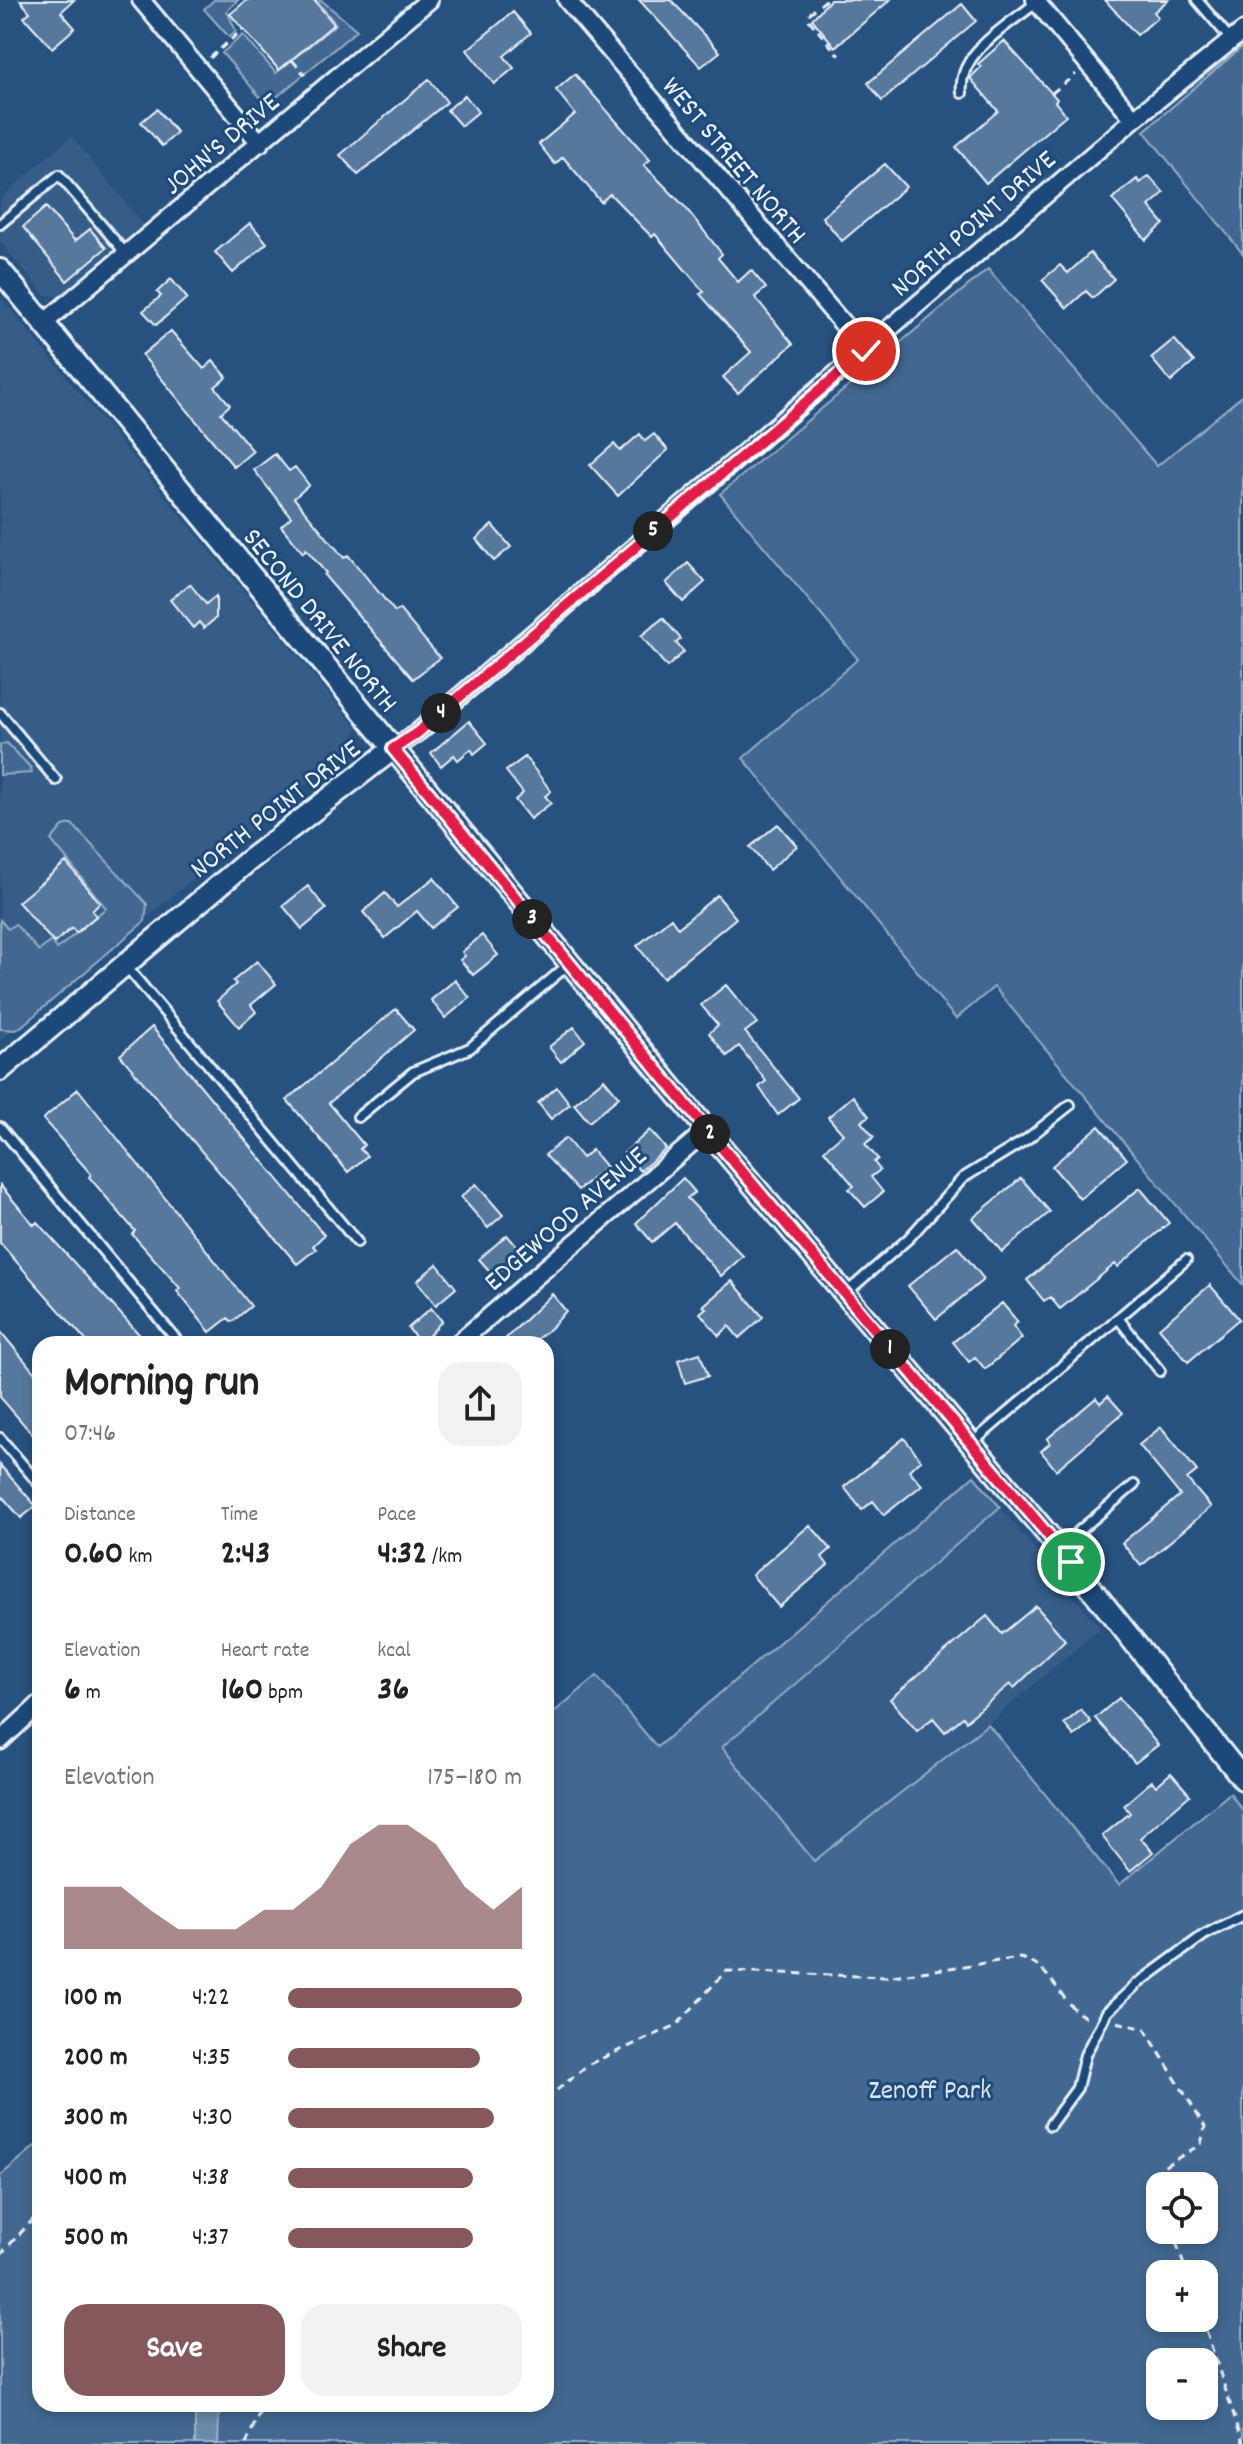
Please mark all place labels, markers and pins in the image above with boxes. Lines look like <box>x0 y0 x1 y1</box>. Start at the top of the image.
pin <box>832 317 900 385</box>
pin: 5 <box>633 511 673 551</box>
pin: 4 <box>421 693 461 733</box>
pin: 3 <box>512 899 552 939</box>
pin: 2 <box>690 1114 730 1154</box>
pin: 1 <box>870 1329 910 1369</box>
pin <box>1037 1528 1105 1596</box>

